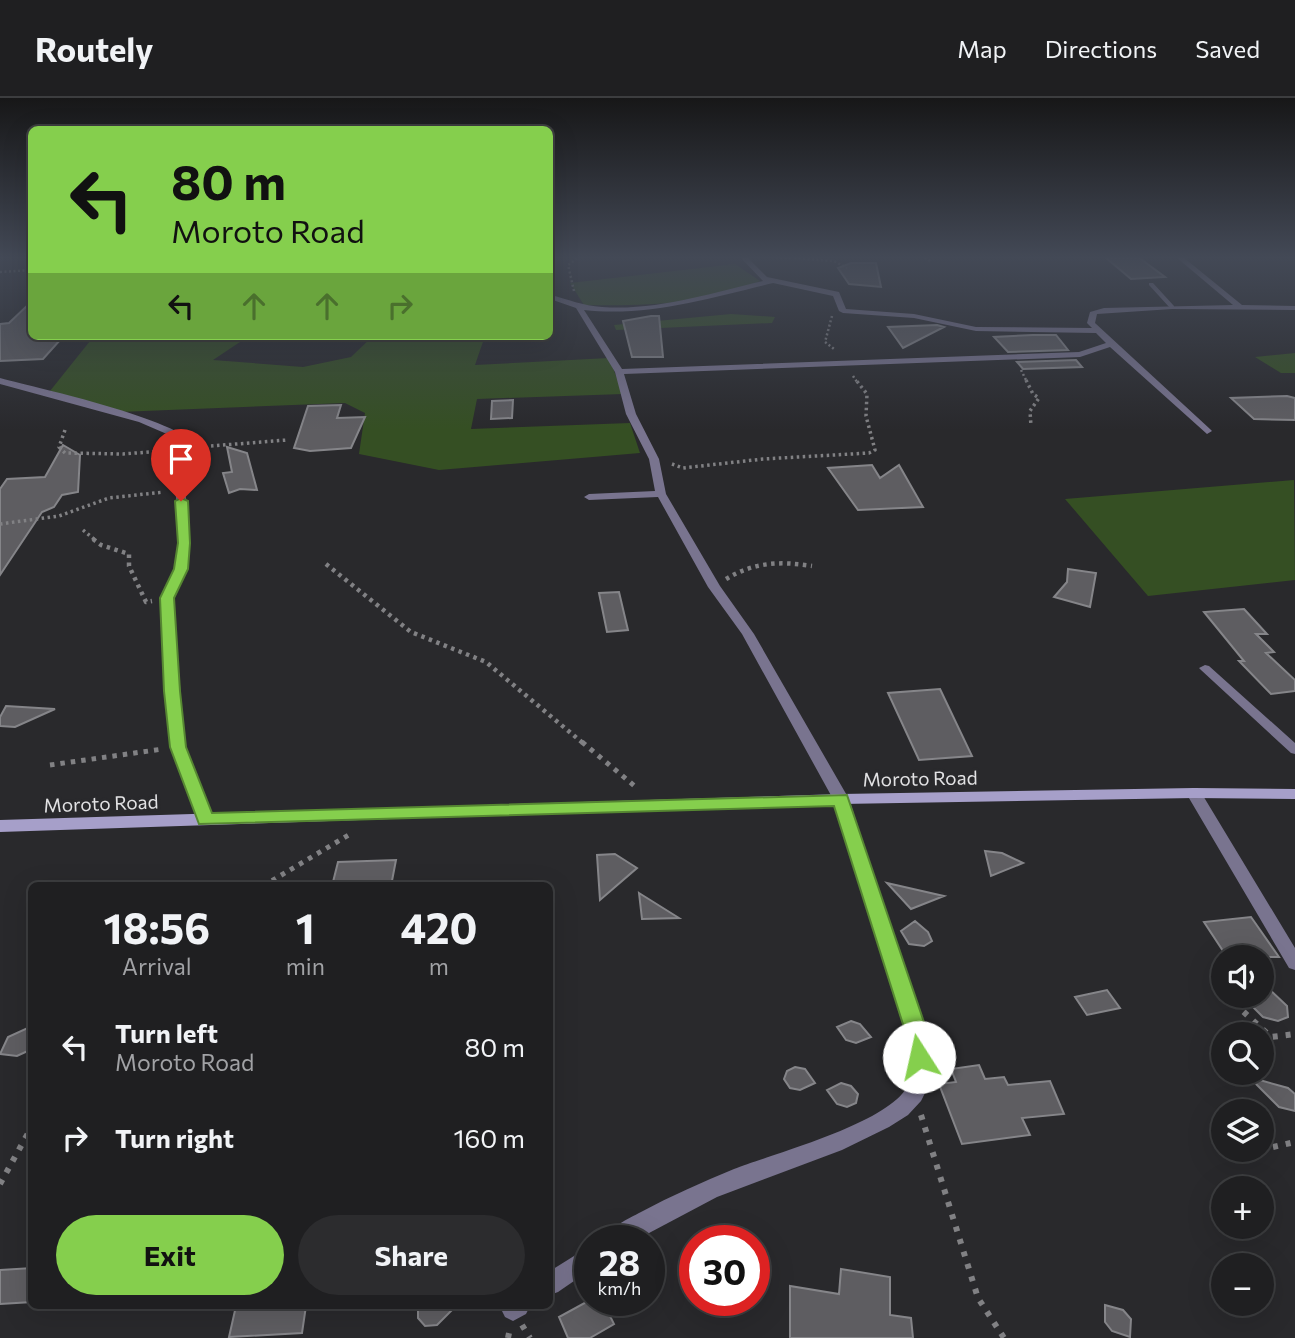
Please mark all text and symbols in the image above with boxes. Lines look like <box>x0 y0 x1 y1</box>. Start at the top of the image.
text: Routely <box>35 28 153 69</box>
text: Map <box>957 34 1007 63</box>
text: Directions <box>1045 34 1157 63</box>
text: Saved <box>1195 34 1260 63</box>
text: 80 m <box>171 150 286 210</box>
icon: left <box>56 154 147 245</box>
text: Moroto Road <box>171 210 365 250</box>
icon: left <box>162 287 200 325</box>
icon: ahead <box>235 287 273 325</box>
icon: ahead <box>308 287 346 325</box>
icon: right <box>381 287 419 325</box>
pin <box>151 429 211 501</box>
icon: arrive <box>162 440 200 478</box>
street label: Moroto Road <box>862 765 978 791</box>
street label: Moroto Road <box>43 790 159 816</box>
text: 18:56 <box>104 901 210 953</box>
text: 1 <box>296 901 315 953</box>
text: 420 <box>400 901 477 953</box>
map controls <box>1211 945 1274 1316</box>
button: sound <box>1211 945 1274 1008</box>
text: Arrival <box>122 952 192 980</box>
text: min <box>286 952 325 980</box>
text: m <box>429 952 449 980</box>
text: Turn left <box>115 1017 218 1048</box>
position arrow <box>882 1020 956 1094</box>
button: search <box>1211 1022 1274 1085</box>
icon: left <box>56 1028 94 1066</box>
text: 80 m <box>465 1031 525 1062</box>
text: Moroto Road <box>115 1048 254 1076</box>
button: layers <box>1211 1099 1274 1162</box>
icon: right <box>56 1119 94 1157</box>
text: Turn right <box>115 1122 234 1153</box>
text: 160 m <box>453 1122 525 1153</box>
button: + <box>1211 1176 1274 1239</box>
button: Exit <box>56 1215 284 1295</box>
button: Share <box>298 1215 525 1295</box>
speed limit sign: 30 <box>679 1225 770 1316</box>
text: 28 <box>599 1240 640 1283</box>
button: − <box>1211 1253 1274 1316</box>
text: km/h <box>598 1277 641 1299</box>

